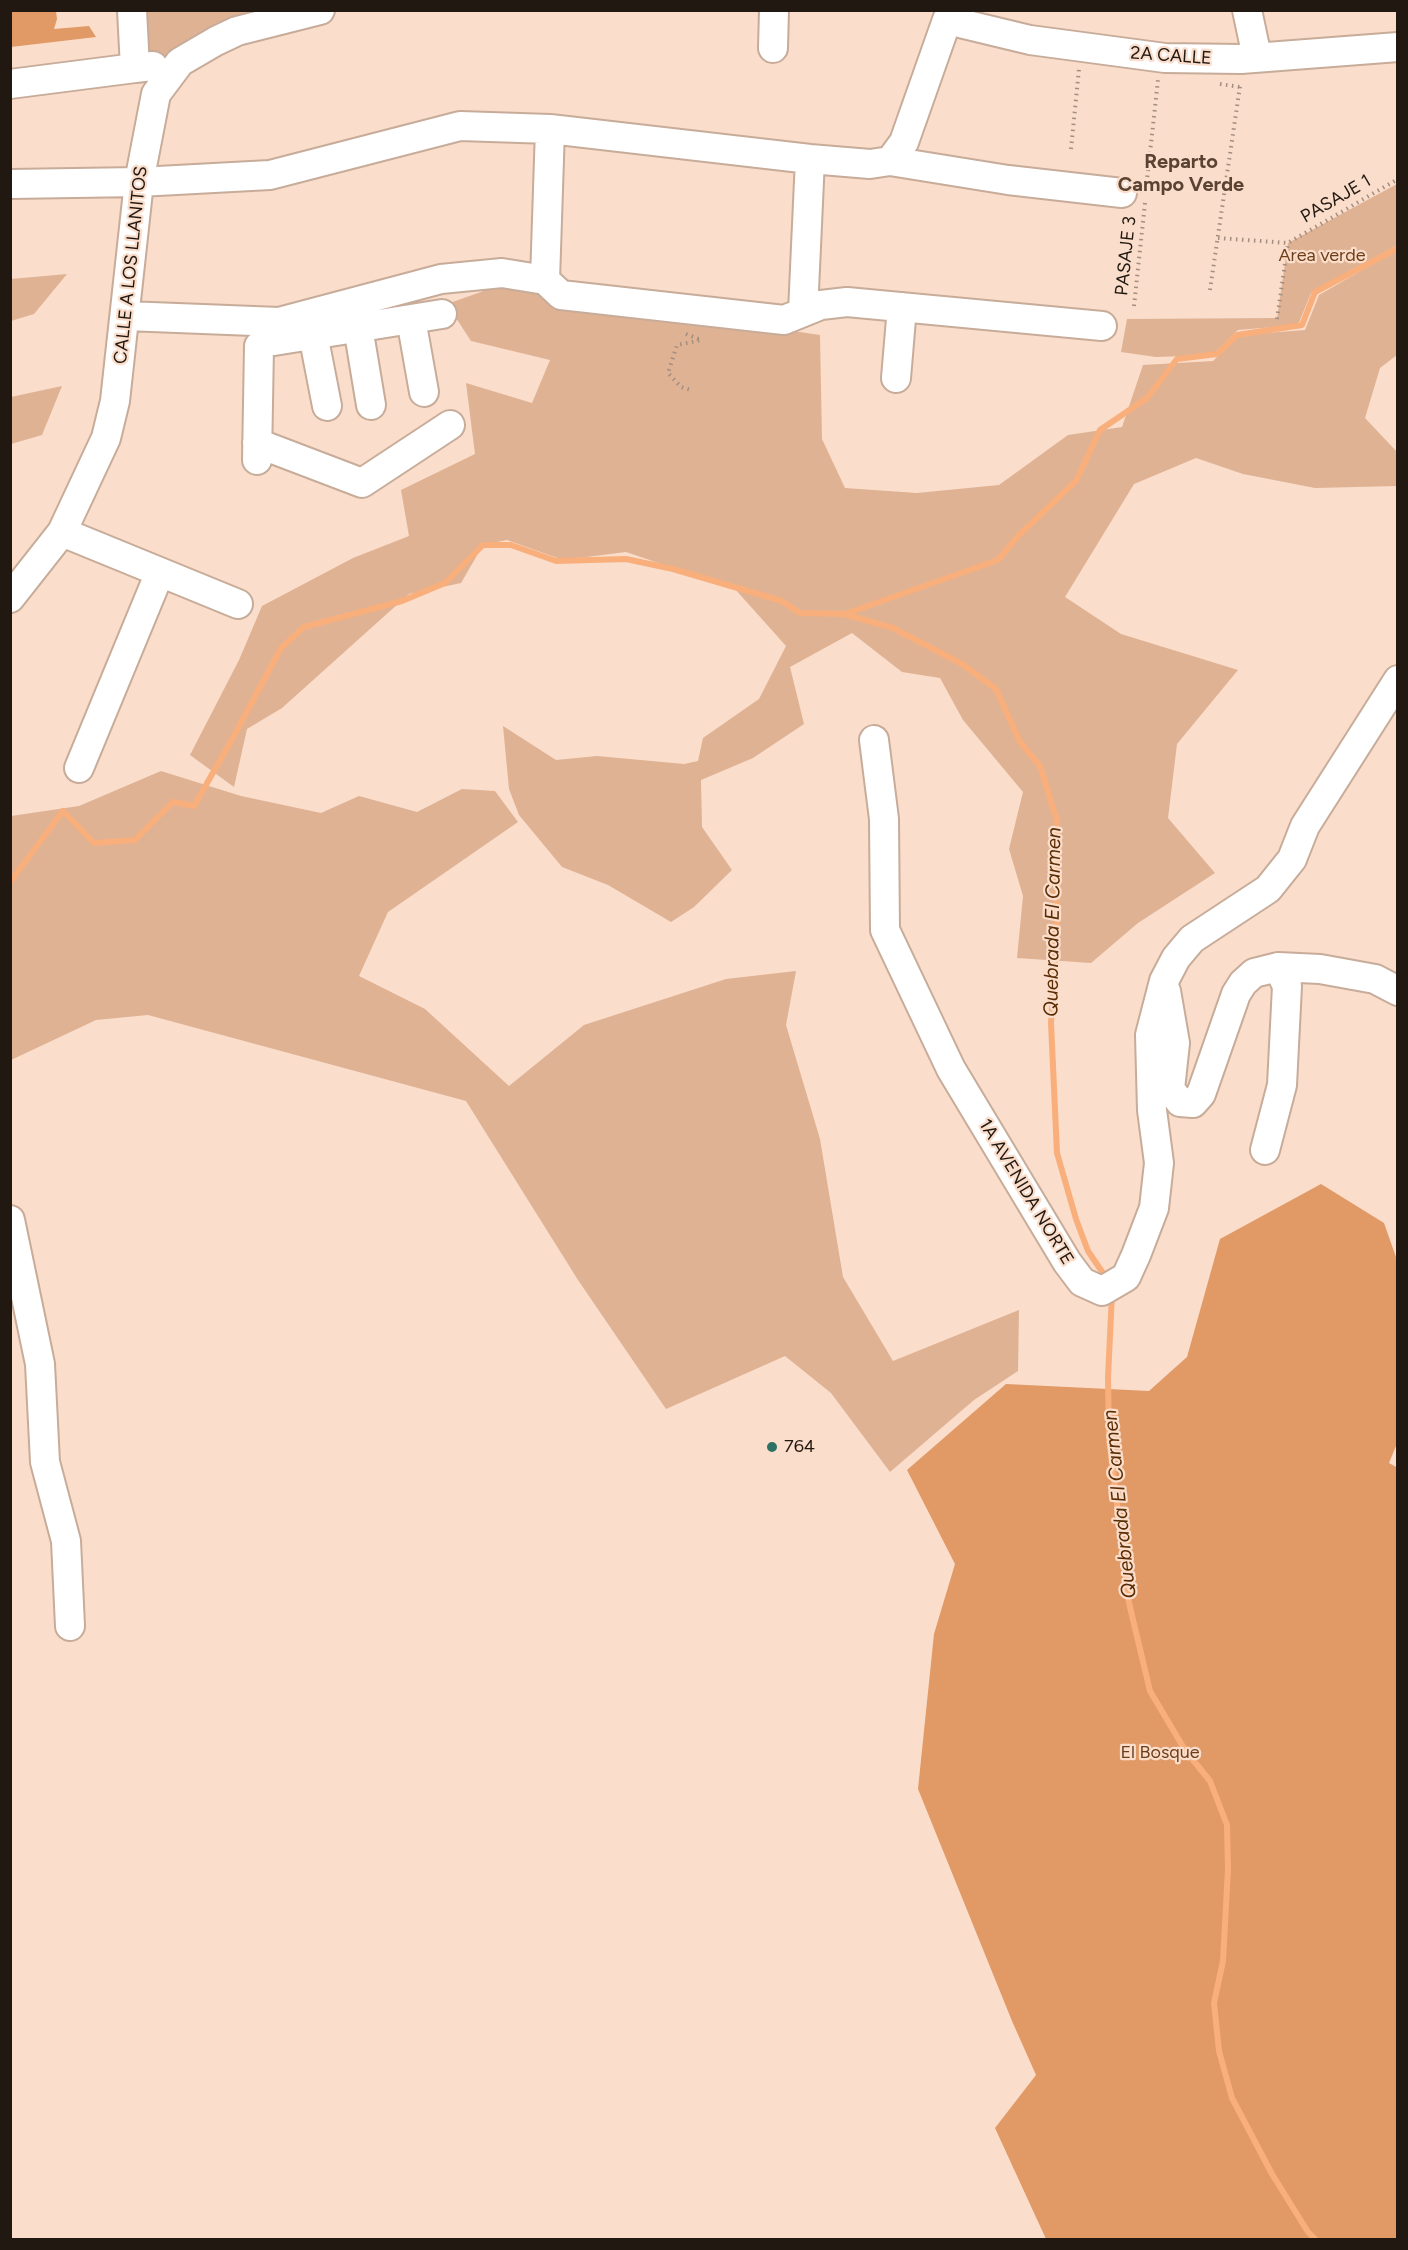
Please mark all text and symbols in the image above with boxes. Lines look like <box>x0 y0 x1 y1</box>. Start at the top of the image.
street label: 2A CALLE <box>1130 42 1212 70</box>
district label: Reparto Campo Verde <box>1118 150 1244 197</box>
street label: CALLE A LOS LLANITOS <box>110 165 152 365</box>
street label: PASAJE 1 <box>1297 170 1375 228</box>
street label: PASAJE 3 <box>1111 215 1141 297</box>
park label: Area verde <box>1278 245 1366 267</box>
water label: Quebrada El Carmen <box>1039 827 1067 1017</box>
street label: 1A AVENIDA NORTE <box>974 1115 1078 1269</box>
water label: Quebrada El Carmen <box>1098 1408 1142 1600</box>
place label: 764 <box>784 1436 815 1458</box>
marker: 764 <box>765 1440 779 1454</box>
park label: El Bosque <box>1120 1742 1200 1764</box>

